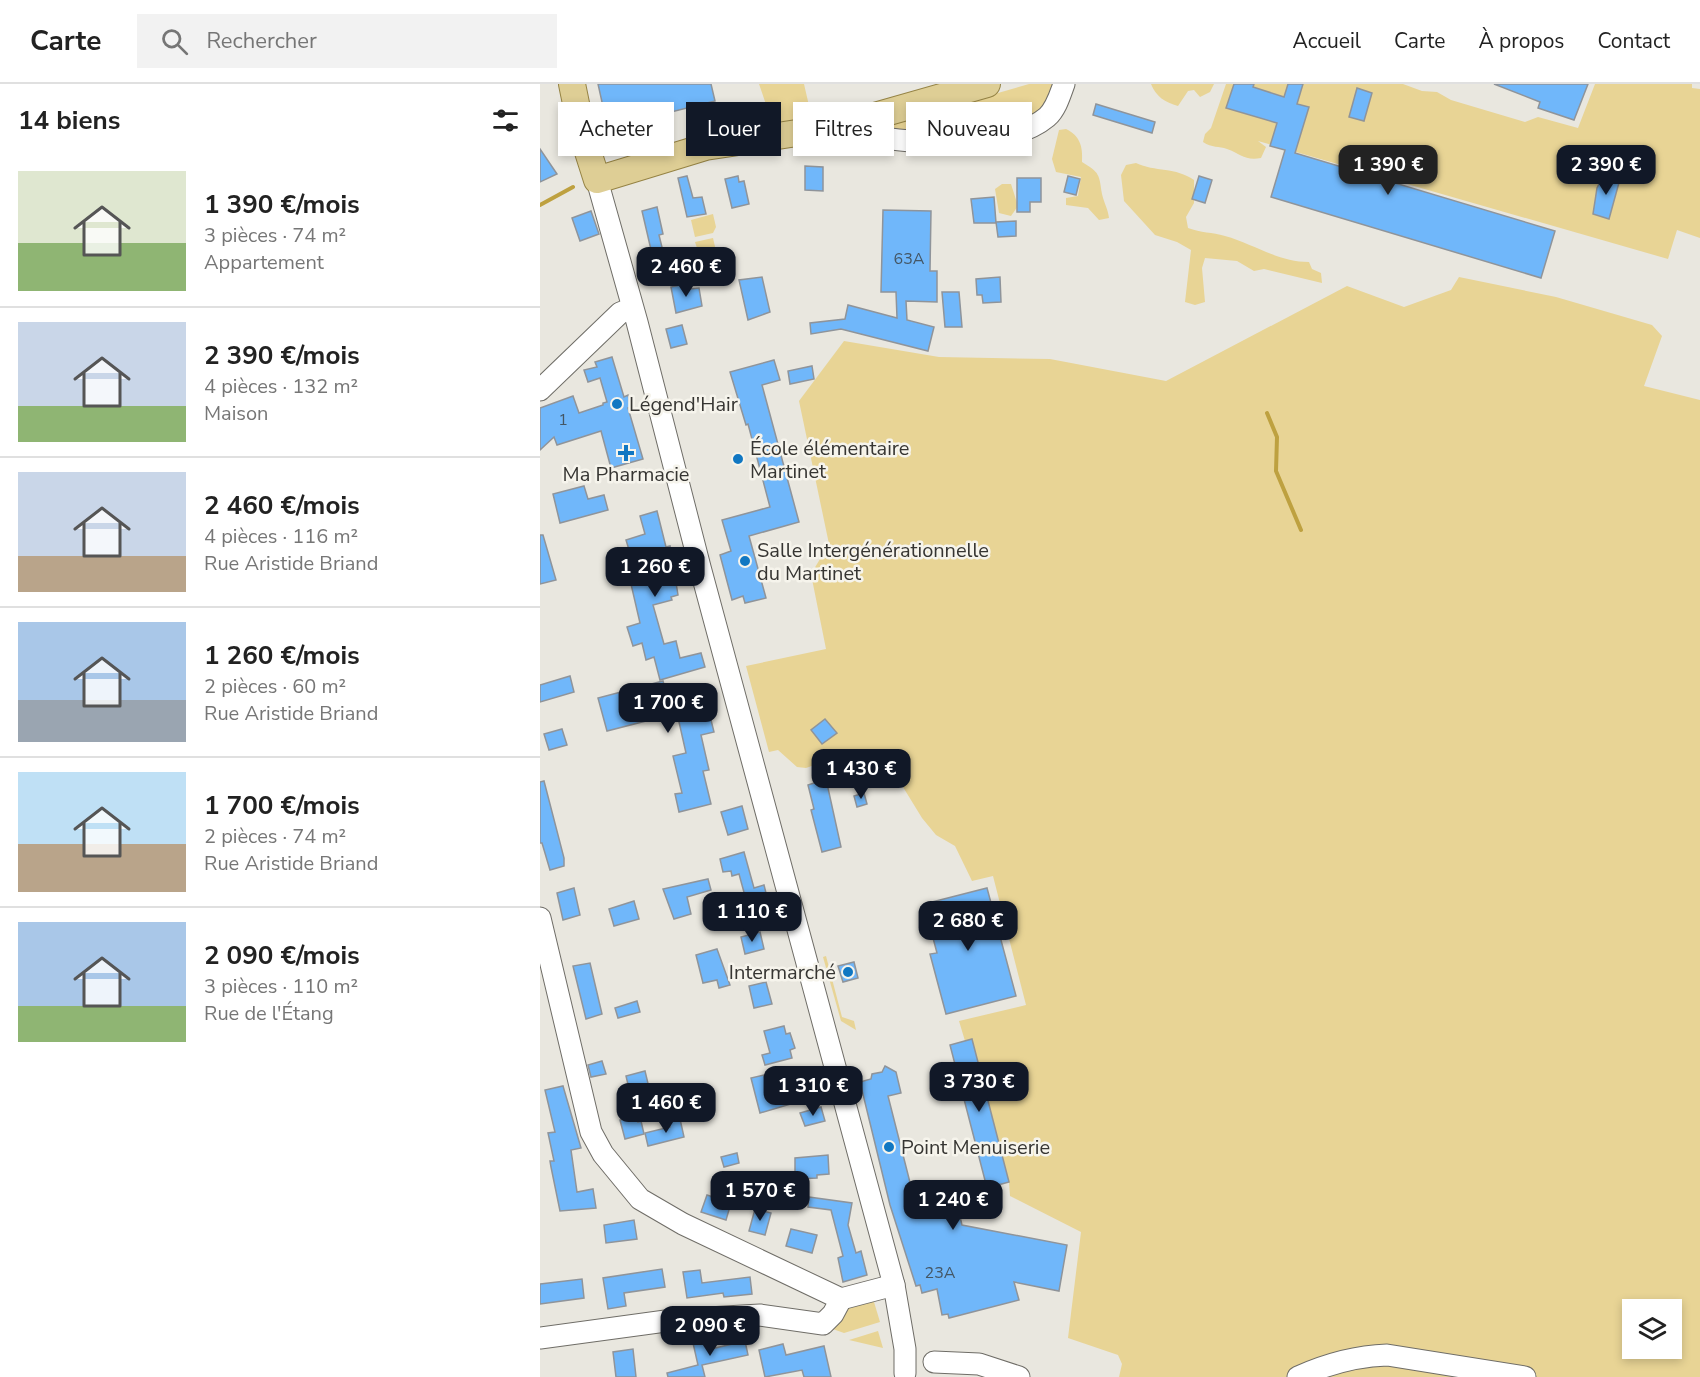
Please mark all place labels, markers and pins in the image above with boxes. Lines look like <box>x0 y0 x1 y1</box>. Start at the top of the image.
pin: 1 390 € <box>1333 145 1443 196</box>
pin: 2 390 € <box>1551 145 1661 196</box>
pin: 2 460 € <box>631 247 741 298</box>
place label: Légend'Hair <box>629 391 738 418</box>
marker: Légend'Hair <box>610 397 624 411</box>
place label: École élémentaire Martinet <box>750 435 910 485</box>
marker: Ma Pharmacie <box>619 446 633 460</box>
marker: École élémentaire Martinet <box>731 452 745 466</box>
place label: Ma Pharmacie <box>563 461 689 488</box>
place label: Salle Intergénérationnelle du Martinet <box>757 537 989 587</box>
pin: 1 260 € <box>600 547 710 598</box>
marker: Salle Intergénérationnelle du Martinet <box>738 554 752 568</box>
pin: 1 700 € <box>613 683 723 734</box>
pin: 1 430 € <box>806 749 916 800</box>
pin: 1 110 € <box>697 892 807 943</box>
pin: 2 680 € <box>913 901 1023 952</box>
place label: Intermarché <box>729 959 836 986</box>
marker: Intermarché <box>841 965 855 979</box>
pin: 3 730 € <box>924 1062 1034 1113</box>
pin: 1 310 € <box>758 1066 868 1117</box>
pin: 1 460 € <box>611 1083 721 1134</box>
place label: Point Menuiserie <box>901 1134 1050 1161</box>
marker: Point Menuiserie <box>882 1140 896 1154</box>
pin: 1 570 € <box>705 1171 815 1222</box>
pin: 1 240 € <box>898 1180 1008 1231</box>
pin: 2 090 € <box>655 1306 765 1357</box>

